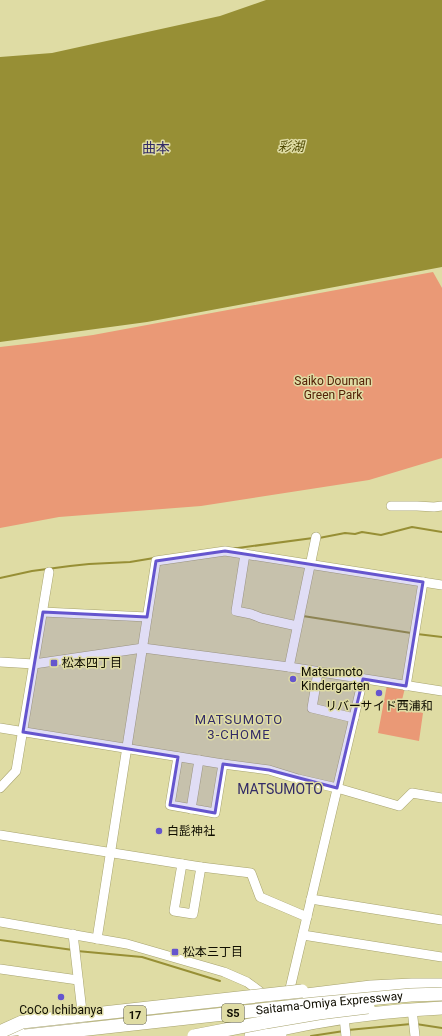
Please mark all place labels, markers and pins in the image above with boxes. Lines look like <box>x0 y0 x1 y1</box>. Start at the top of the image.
place label: 松本四丁目 <box>62 656 122 670</box>
marker: 松本四丁目 <box>49 658 59 668</box>
place label: Matsumoto Kindergarten <box>301 665 370 693</box>
marker: Matsumoto Kindergarten <box>288 674 298 684</box>
marker: リバーサイド西浦和 <box>374 688 384 698</box>
place label: リバーサイド西浦和 <box>325 699 433 713</box>
place label: 白髭神社 <box>167 824 215 838</box>
marker: 白髭神社 <box>154 826 164 836</box>
place label: 松本三丁目 <box>183 945 243 959</box>
marker: 松本三丁目 <box>170 947 180 957</box>
marker: CoCo Ichibanya <box>56 992 66 1002</box>
place label: CoCo Ichibanya <box>19 1003 103 1017</box>

